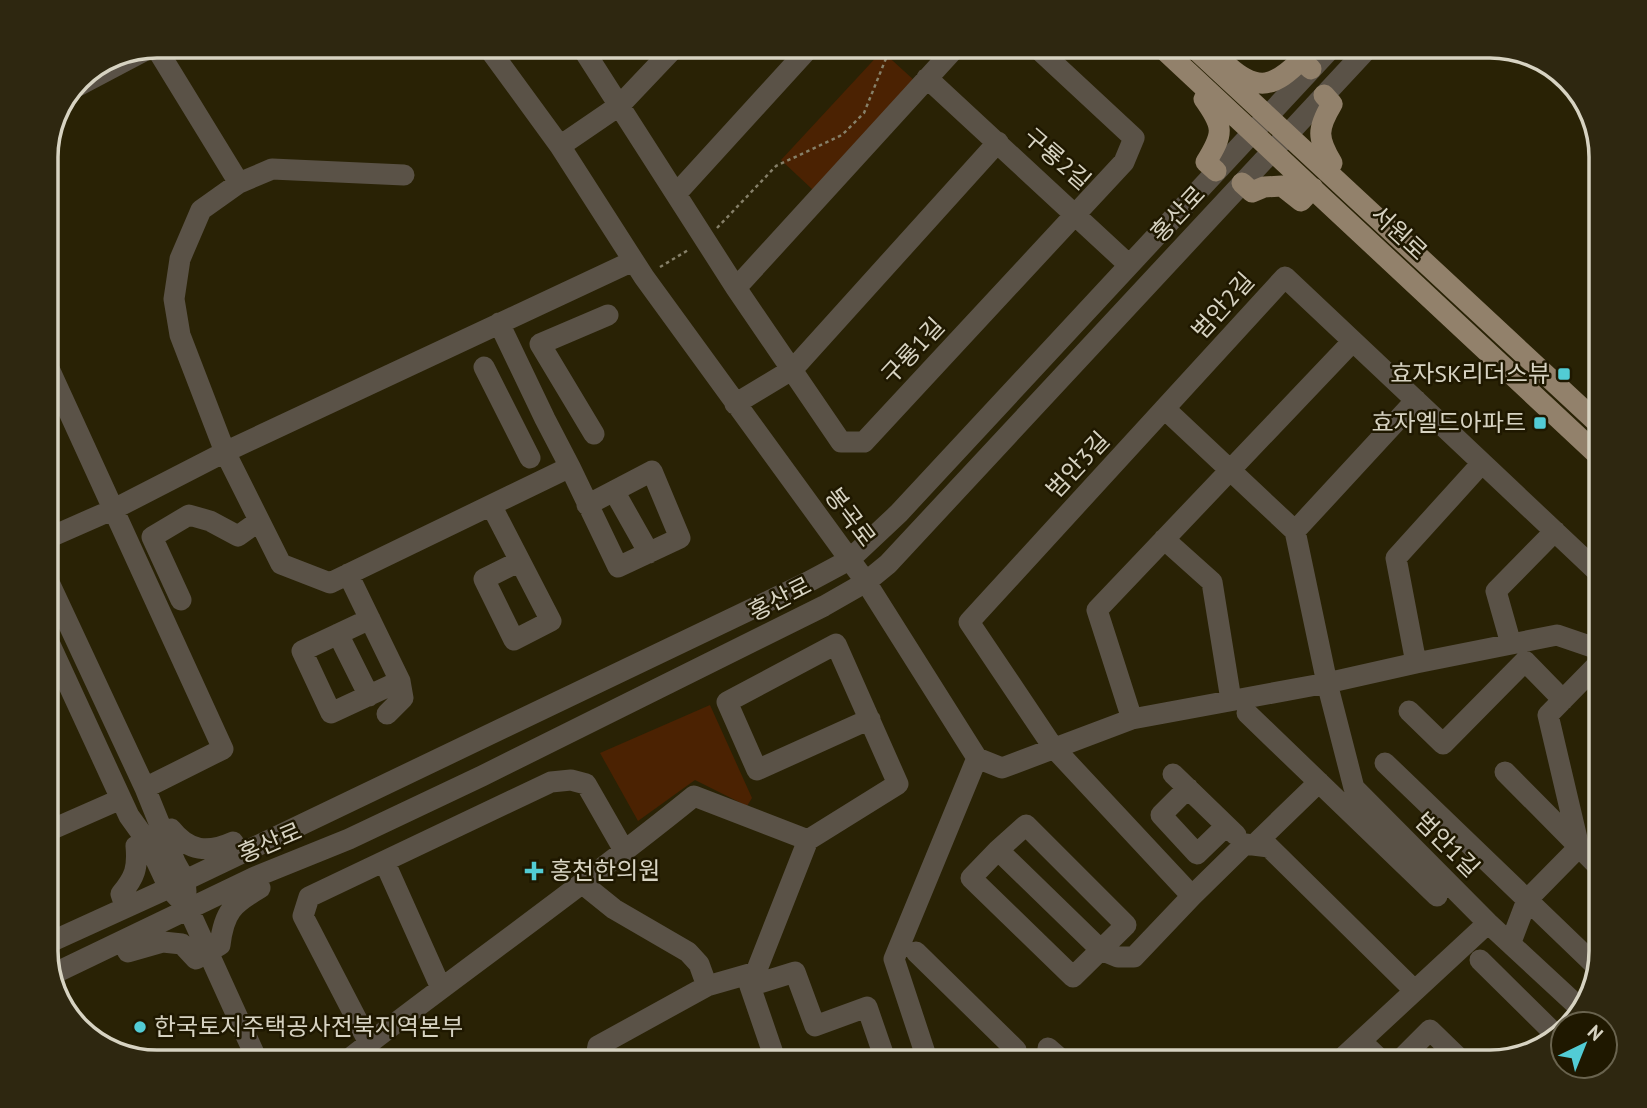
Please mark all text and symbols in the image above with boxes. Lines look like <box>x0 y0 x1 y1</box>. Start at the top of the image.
street label: 구룡2길 <box>1017 121 1097 196</box>
street label: 홍산로 <box>1144 179 1212 248</box>
street label: 서원로 <box>1365 199 1434 267</box>
street label: 범안2길 <box>1185 266 1261 346</box>
street label: 구룡1길 <box>874 311 951 390</box>
place label: 효자SK리더스뷰 <box>1390 358 1550 389</box>
marker: 효자SK리더스뷰 <box>1556 366 1572 382</box>
place label: 효자엘드아파트 <box>1371 407 1526 438</box>
marker: 효자엘드아파트 <box>1532 415 1548 431</box>
street label: 범안3길 <box>1039 425 1116 504</box>
street label: 봉곡로 <box>818 481 883 552</box>
street label: 홍산로 <box>743 570 816 627</box>
street label: 범안1길 <box>1408 806 1486 884</box>
street label: 홍산로 <box>233 815 306 870</box>
place label: 홍천한의원 <box>550 855 660 886</box>
marker: 홍천한의원 <box>524 861 544 881</box>
north arrow <box>1549 1010 1619 1080</box>
place label: 한국토지주택공사전북지역본부 <box>154 1011 463 1042</box>
marker: 한국토지주택공사전북지역본부 <box>132 1019 148 1035</box>
text: N <box>1583 1020 1608 1046</box>

